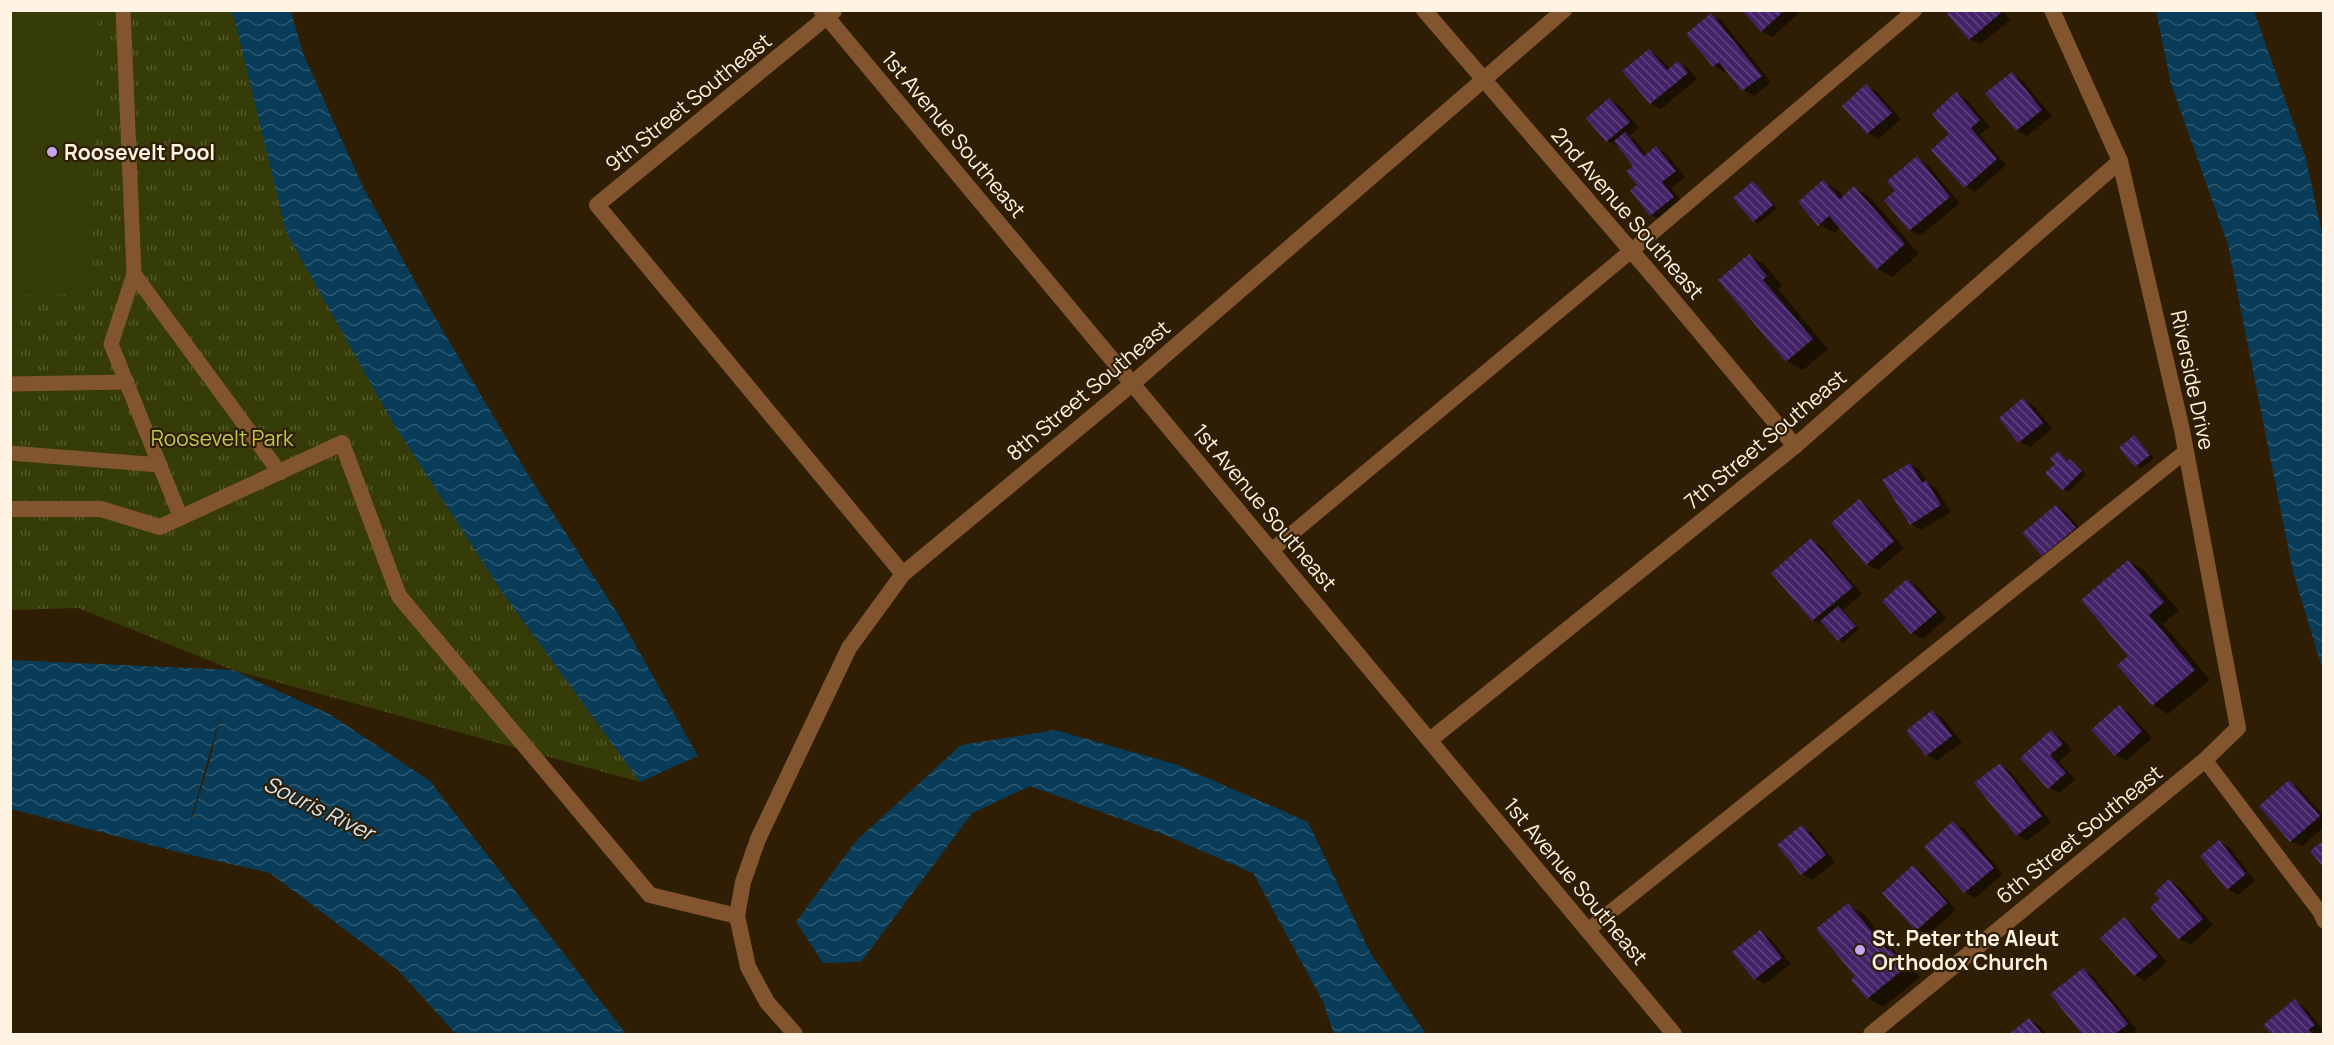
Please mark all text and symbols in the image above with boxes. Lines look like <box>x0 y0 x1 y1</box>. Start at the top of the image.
street label: 9th Street Southeast <box>599 26 777 178</box>
street label: 1st Avenue Southeast <box>876 45 1032 223</box>
street label: 2nd Avenue Southeast <box>1546 121 1710 305</box>
place label: Roosevelt Pool <box>64 138 215 166</box>
marker: Roosevelt Pool <box>45 145 59 159</box>
street label: Riverside Drive <box>2165 308 2221 452</box>
street label: 8th Street Southeast <box>1000 313 1176 467</box>
street label: 7th Street Southeast <box>1678 363 1852 515</box>
street label: 1st Avenue Southeast <box>1187 418 1343 596</box>
park label: Roosevelt Park <box>151 424 294 452</box>
street label: 6th Street Southeast <box>1990 758 2168 910</box>
water label: Souris River <box>259 768 382 849</box>
street label: 1st Avenue Southeast <box>1498 792 1654 970</box>
place label: St. Peter the Aleut Orthodox Church <box>1872 924 2059 976</box>
marker: St. Peter the Aleut Orthodox Church <box>1853 943 1867 957</box>

